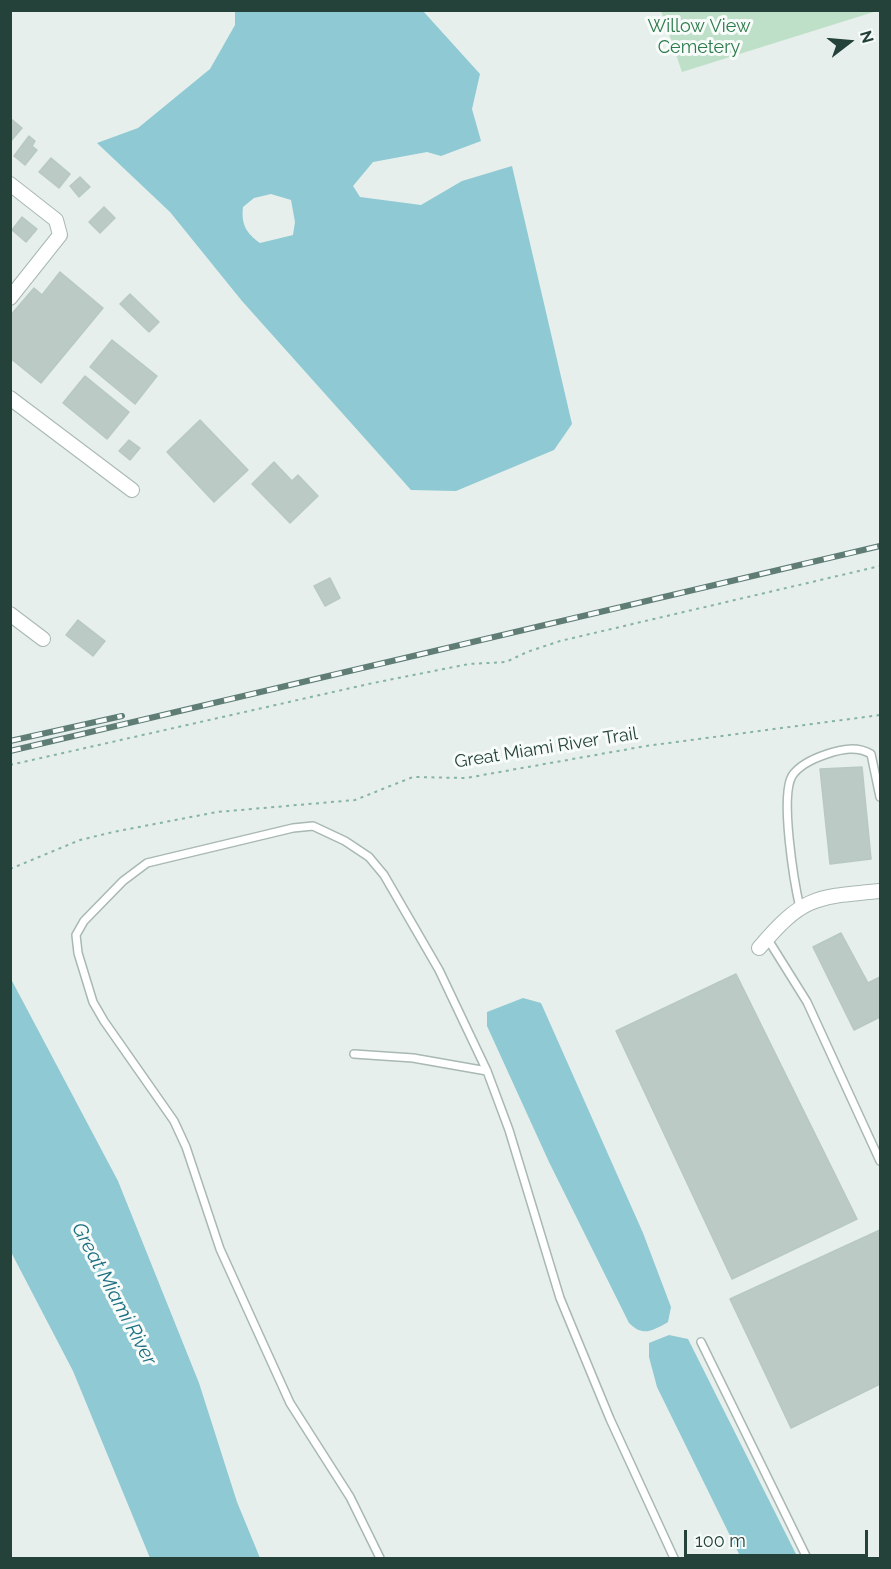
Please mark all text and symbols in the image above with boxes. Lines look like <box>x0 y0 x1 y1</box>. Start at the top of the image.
north arrow <box>819 12 879 72</box>
park label: Willow View Cemetery <box>647 16 751 58</box>
text: N <box>856 28 878 45</box>
street label: Great Miami River Trail <box>453 723 639 773</box>
water label: Great Miami River <box>66 1219 162 1369</box>
scale bar <box>687 1518 872 1556</box>
text: 100 m <box>695 1530 746 1551</box>

